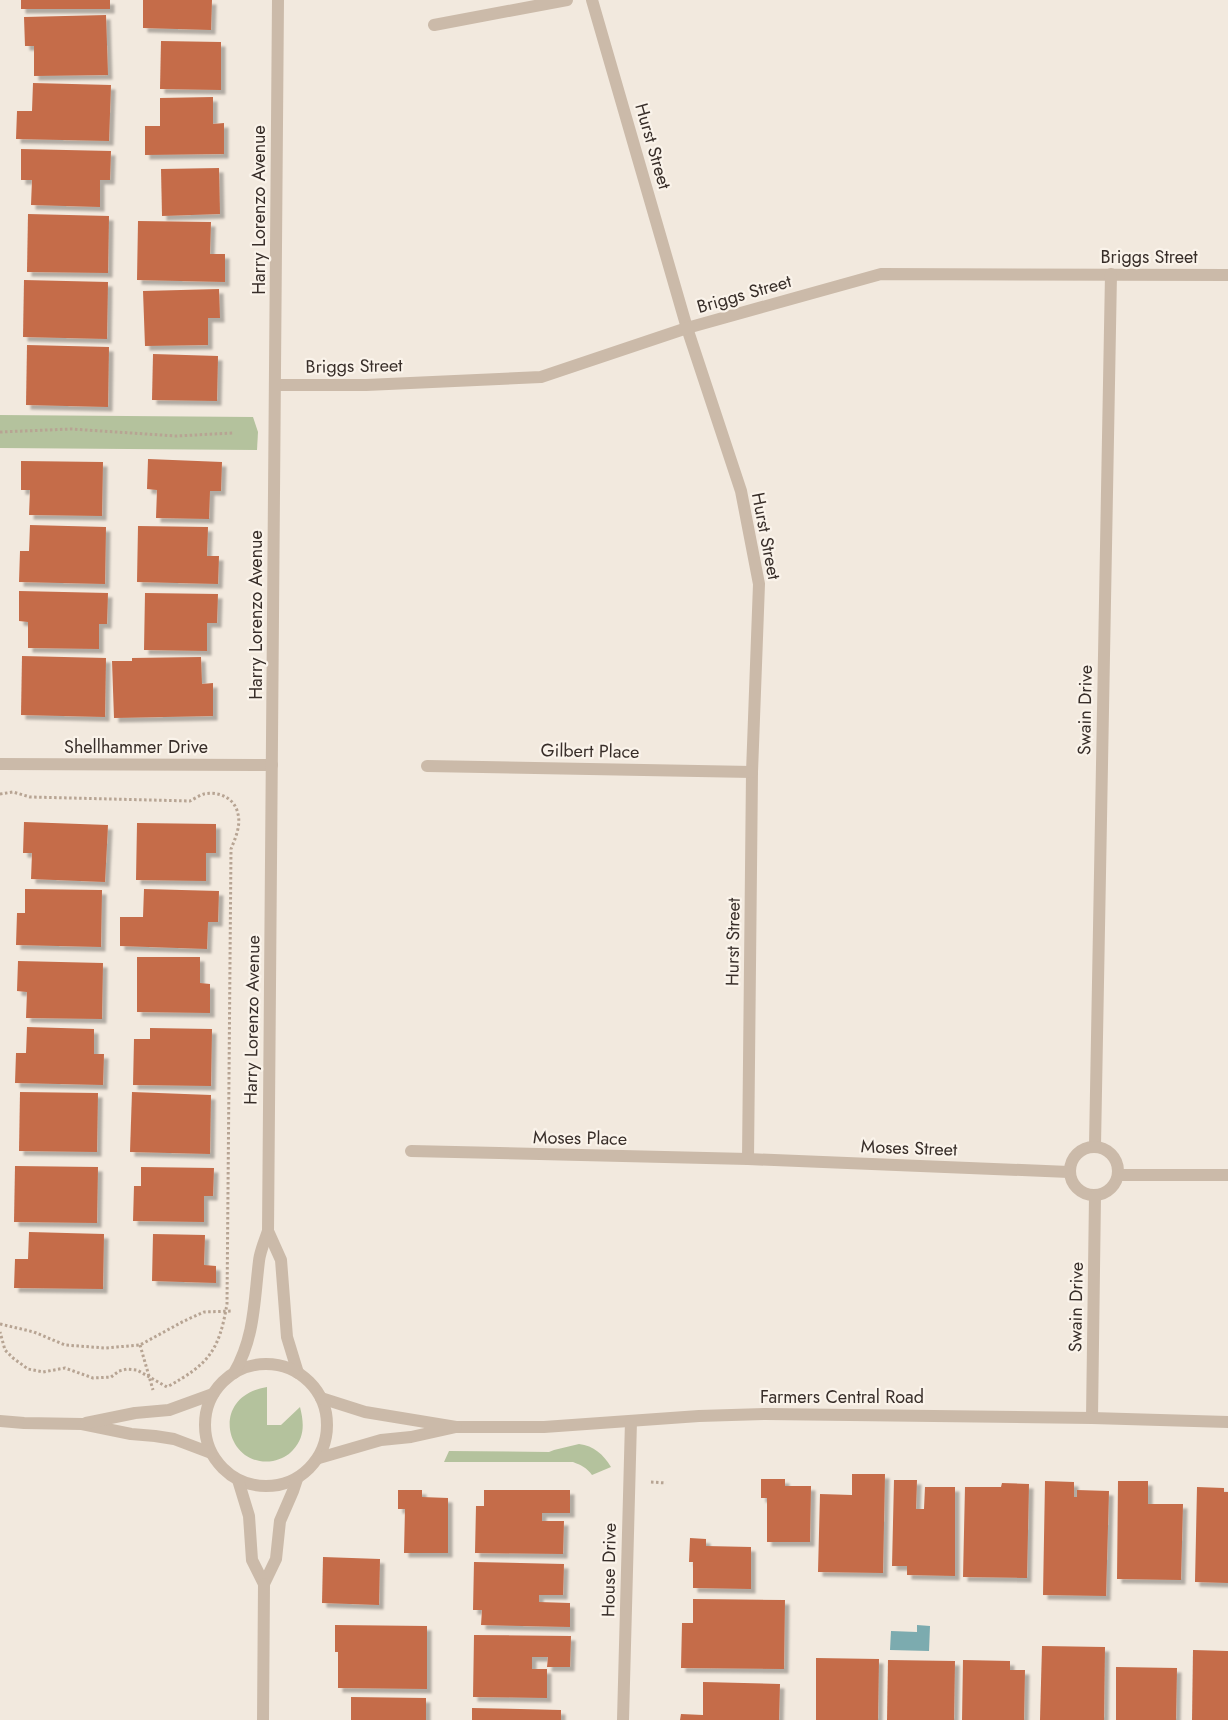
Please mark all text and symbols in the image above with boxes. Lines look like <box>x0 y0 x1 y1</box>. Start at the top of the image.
street label: Hurst Street <box>628 100 678 193</box>
street label: Harry Lorenzo Avenue <box>246 125 272 295</box>
street label: Briggs Street <box>1100 244 1198 270</box>
street label: Briggs Street <box>694 268 795 320</box>
street label: Briggs Street <box>305 352 403 380</box>
street label: Hurst Street <box>745 490 787 583</box>
street label: Harry Lorenzo Avenue <box>243 530 269 700</box>
street label: Swain Drive <box>1071 665 1099 755</box>
street label: Shellhammer Drive <box>64 734 208 760</box>
street label: Gilbert Place <box>540 737 640 765</box>
street label: Hurst Street <box>719 897 747 986</box>
street label: Harry Lorenzo Avenue <box>238 935 266 1105</box>
street label: Moses Place <box>533 1124 627 1152</box>
street label: Moses Street <box>860 1133 958 1163</box>
street label: Swain Drive <box>1062 1262 1090 1352</box>
street label: Farmers Central Road <box>760 1384 924 1410</box>
street label: House Drive <box>595 1523 623 1617</box>

